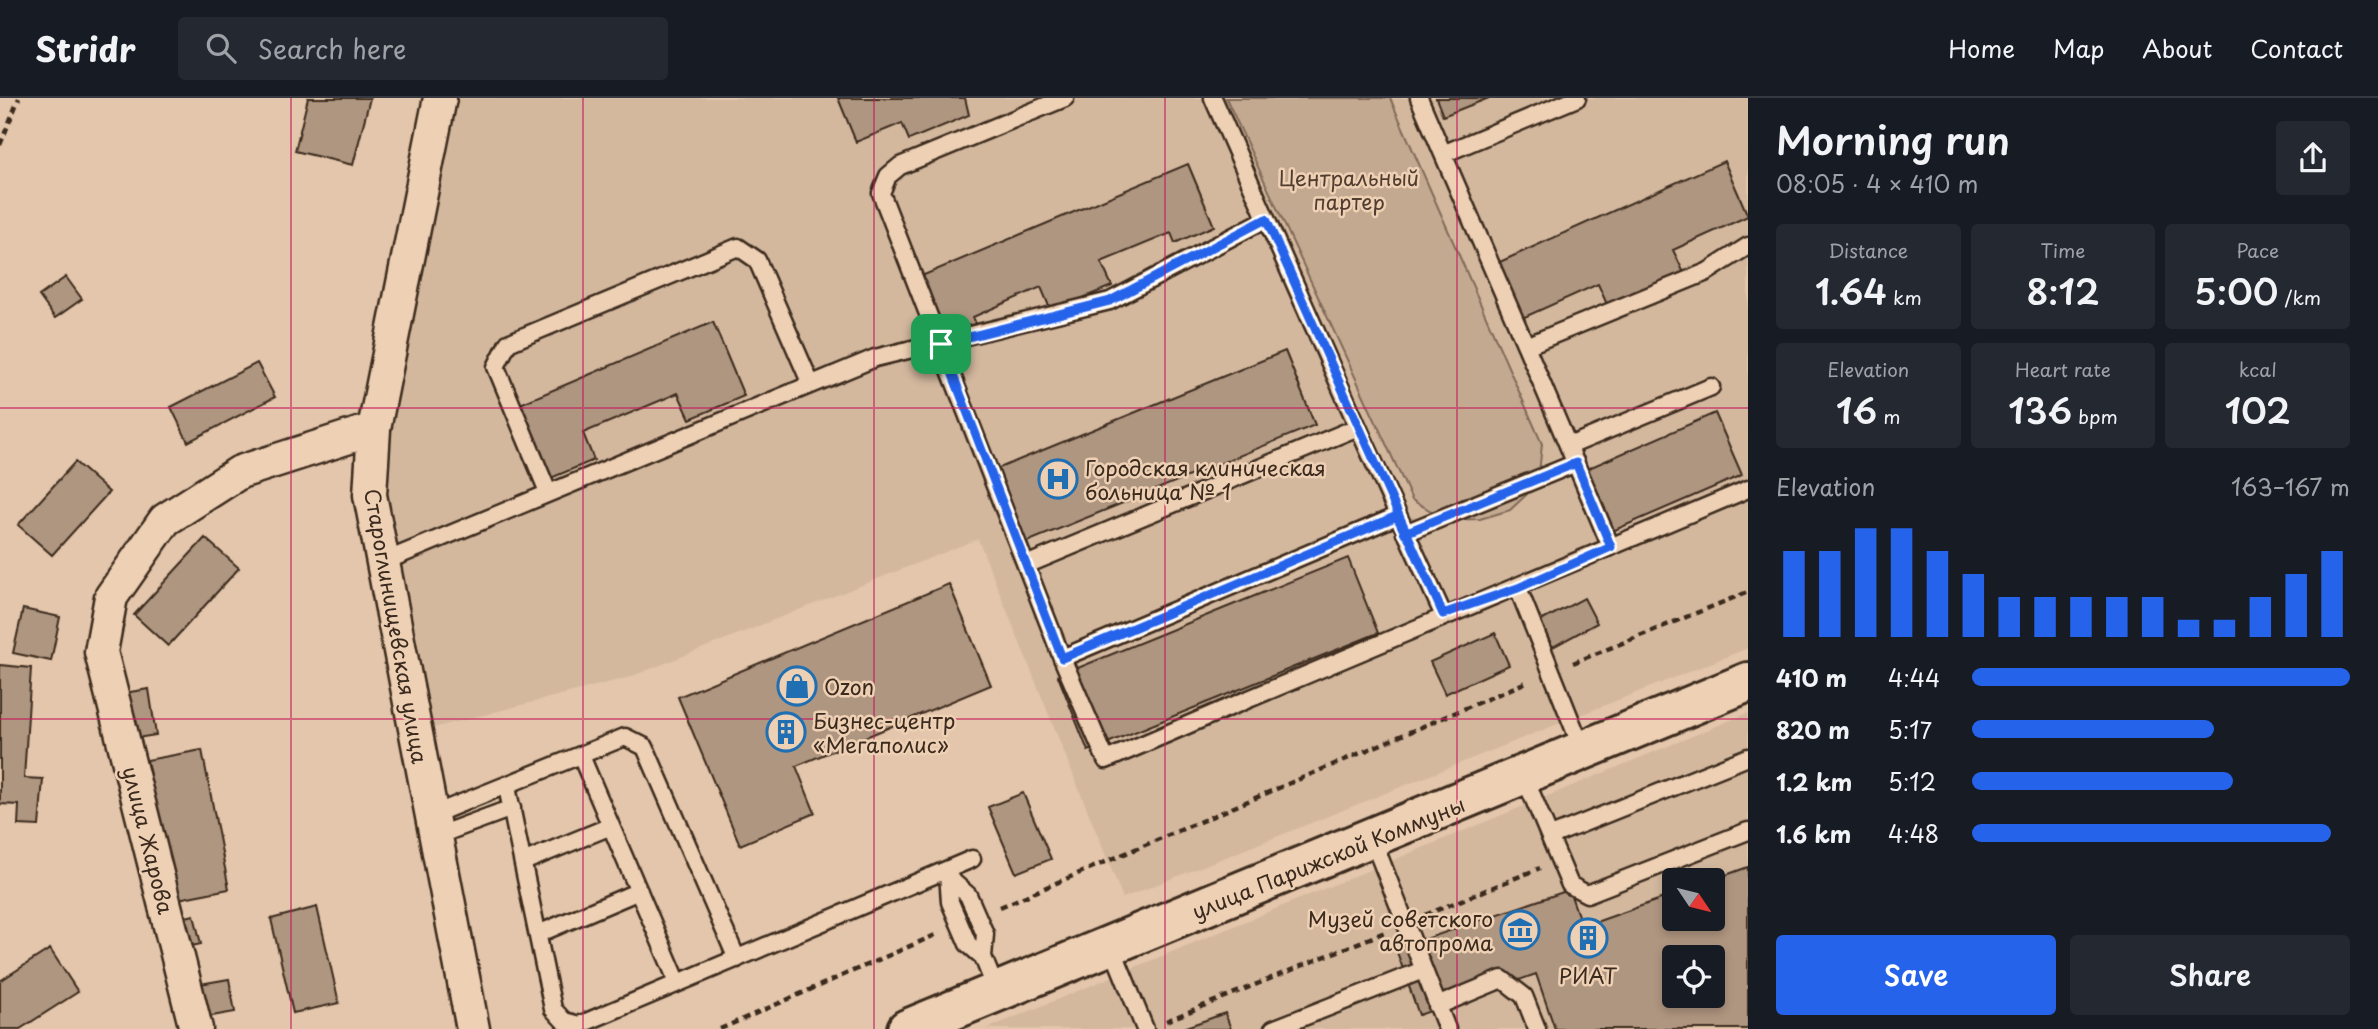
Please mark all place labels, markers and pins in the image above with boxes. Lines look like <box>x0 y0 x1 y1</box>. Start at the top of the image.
pin <box>911 314 971 374</box>
place label: Городская клиническая больница № 1 <box>1085 451 1326 507</box>
hospital icon: Городская клиническая больница № 1 <box>1037 458 1079 500</box>
shop icon: Ozon <box>776 665 818 707</box>
place label: Ozon <box>824 670 874 702</box>
place label: Бизнес-центр «Мегаполис» <box>813 704 955 760</box>
building icon: Бизнес-центр «Мегаполис» <box>765 711 807 753</box>
place label: Музей советского автопрома <box>1308 902 1493 958</box>
museum icon: Музей советского автопрома <box>1499 909 1541 951</box>
building icon: РИАТ <box>1567 917 1609 959</box>
place label: РИАТ <box>1559 959 1618 991</box>

